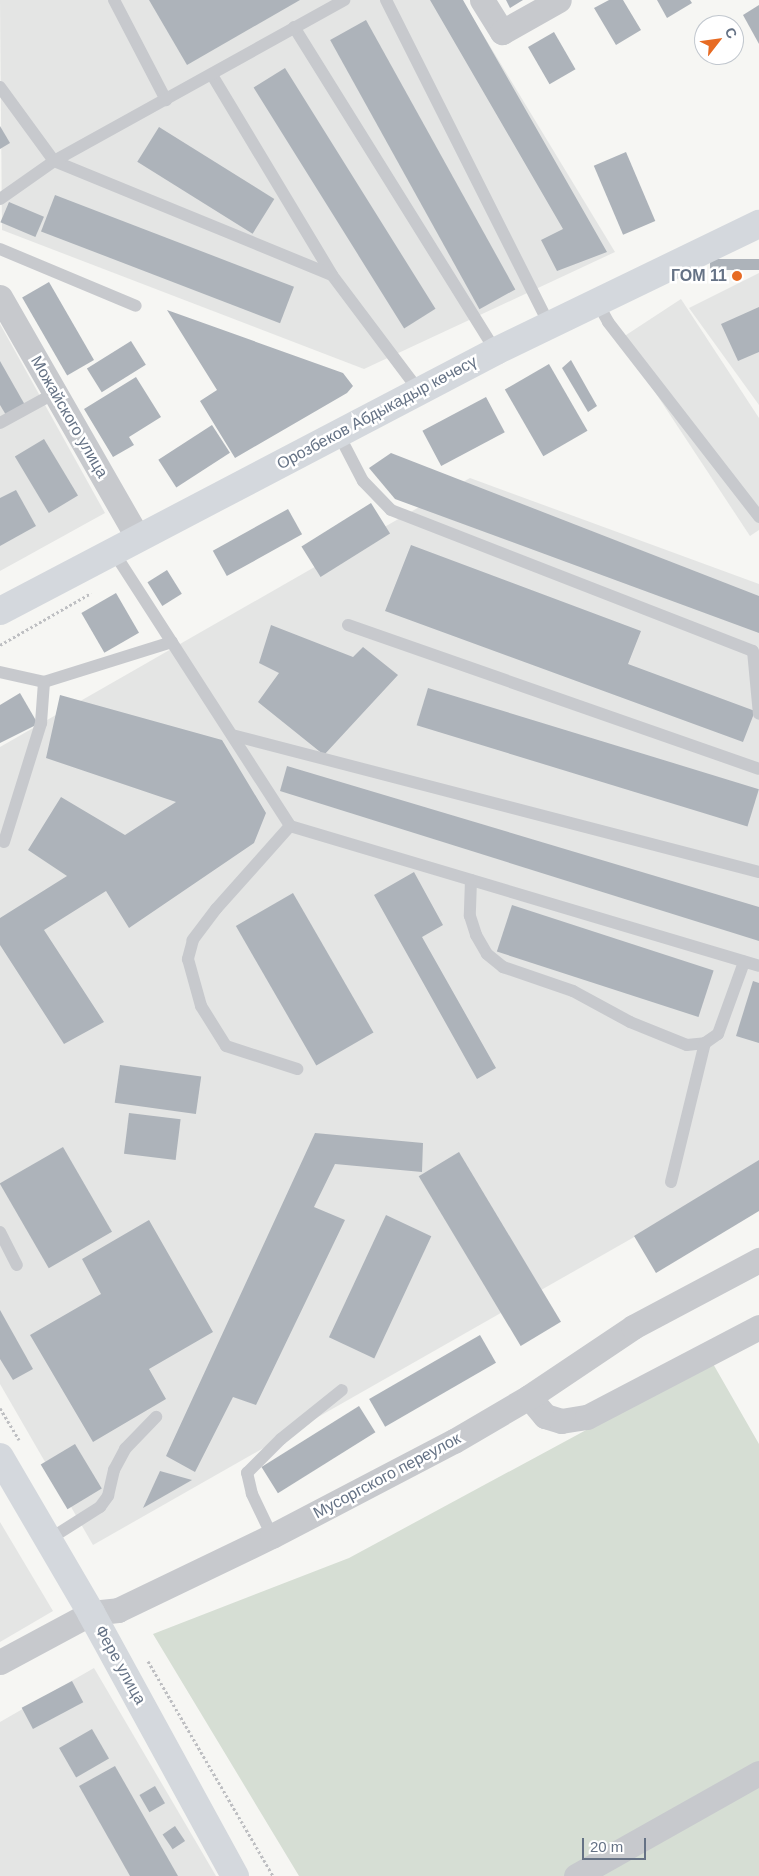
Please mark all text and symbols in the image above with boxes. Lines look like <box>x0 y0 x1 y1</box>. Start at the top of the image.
north arrow <box>694 15 744 65</box>
text: С <box>722 25 741 41</box>
place label: ГОМ 11 <box>671 266 727 286</box>
marker: ГОМ 11 <box>731 270 743 282</box>
street label: Орозбеков Абдыкадыр көчөсү <box>274 352 480 474</box>
street label: Можайского улица <box>26 353 112 481</box>
street label: Мусоргского переулок <box>310 1429 464 1523</box>
street label: Фере улица <box>90 1622 150 1708</box>
scale bar <box>584 1828 648 1860</box>
text: 20 m <box>590 1838 623 1855</box>

